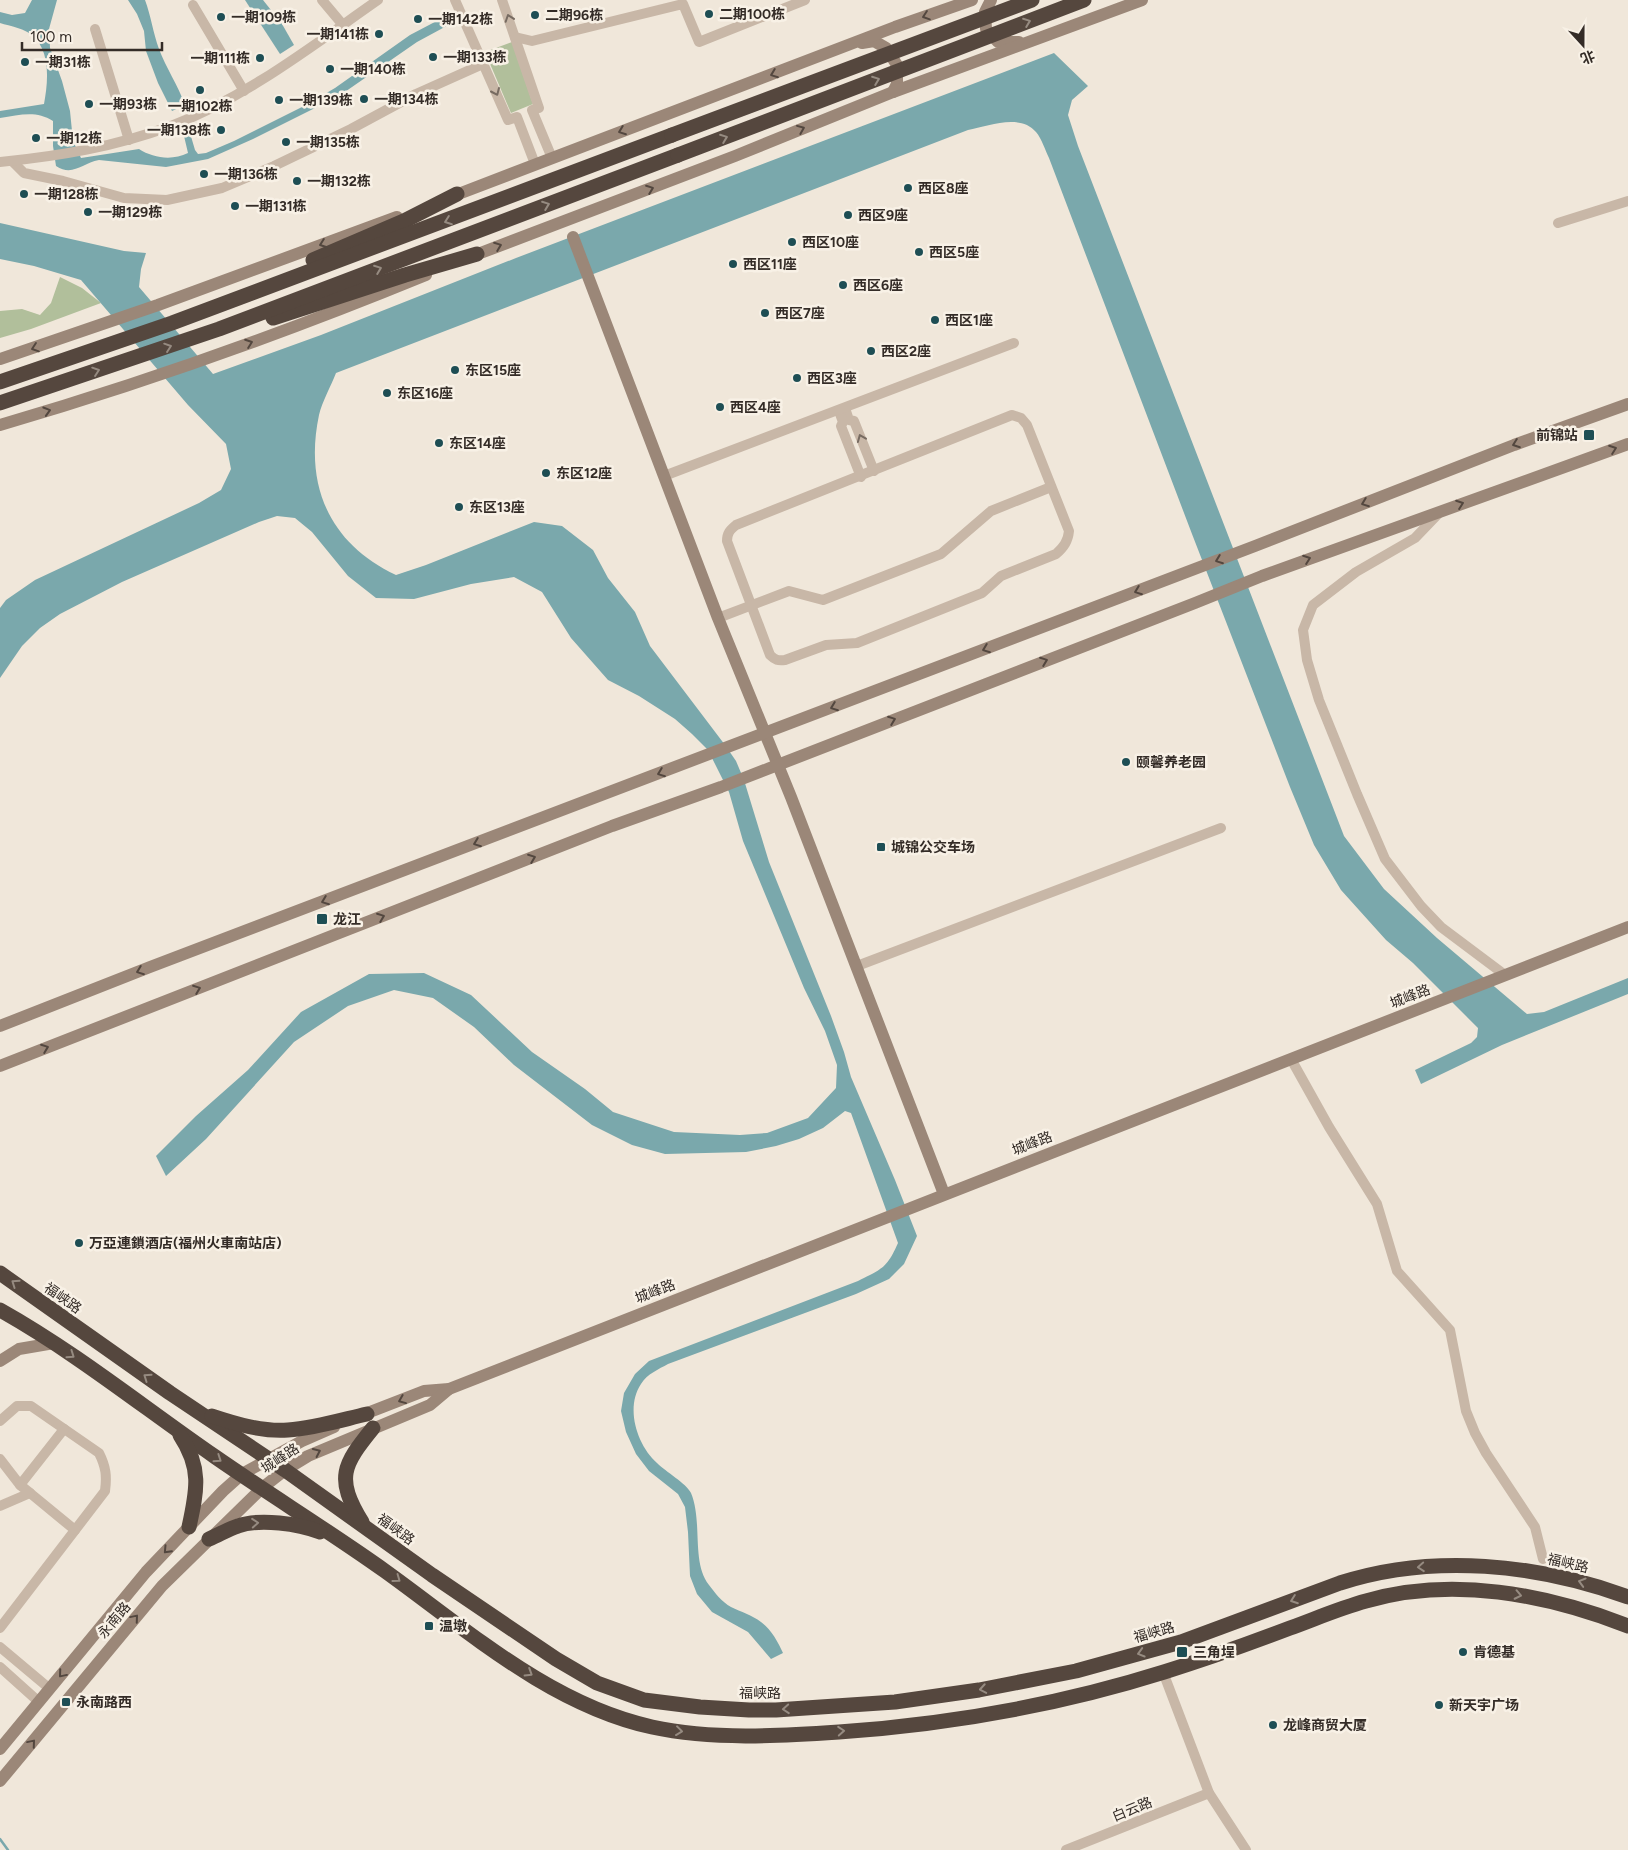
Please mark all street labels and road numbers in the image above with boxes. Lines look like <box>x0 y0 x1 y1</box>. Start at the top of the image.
street label: 城峰路 <box>1388 981 1433 1012</box>
street label: 城峰路 <box>1010 1128 1055 1159</box>
street label: 城峰路 <box>633 1276 678 1307</box>
street label: 福峡路 <box>41 1279 85 1317</box>
street label: 城峰路 <box>258 1440 303 1477</box>
street label: 福峡路 <box>374 1510 418 1549</box>
street label: 福峡路 <box>1546 1550 1590 1576</box>
street label: 永南路 <box>94 1599 134 1642</box>
street label: 福峡路 <box>1132 1619 1177 1646</box>
street label: 福峡路 <box>739 1685 781 1702</box>
street label: 白云路 <box>1110 1794 1155 1825</box>

